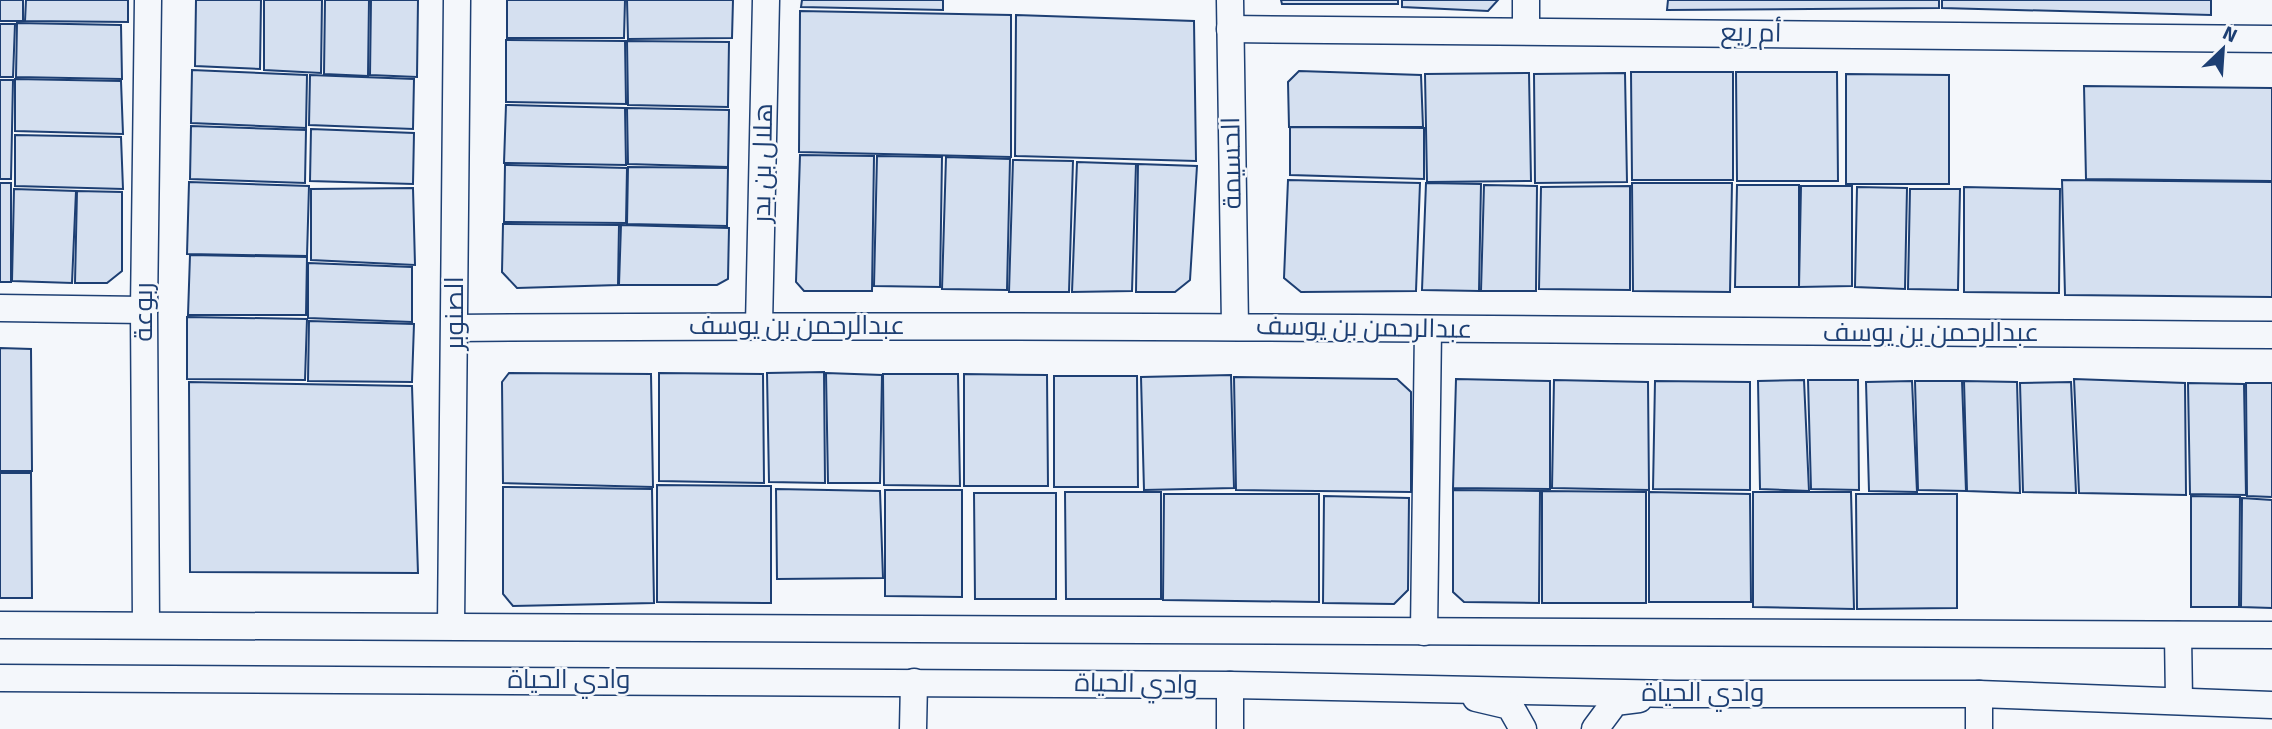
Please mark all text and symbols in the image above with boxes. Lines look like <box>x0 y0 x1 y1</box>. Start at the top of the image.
street label: أم ريع <box>1720 14 1782 51</box>
north arrow <box>2188 14 2258 84</box>
text: N <box>2219 21 2241 48</box>
street label: هلال بن بدر <box>746 103 780 225</box>
street label: الحسيمة <box>1215 117 1249 209</box>
street label: الصنوبر <box>439 276 471 352</box>
street label: ربوعة <box>128 282 160 342</box>
street label: عبدالرحمن بن يوسف <box>689 310 905 342</box>
street label: عبدالرحمن بن يوسف <box>1255 310 1473 346</box>
street label: عبدالرحمن بن يوسف <box>1823 317 2039 349</box>
street label: وادي الحياة <box>507 664 631 699</box>
street label: وادي الحياة <box>1074 667 1198 704</box>
street label: وادي الحياة <box>1641 677 1765 712</box>

